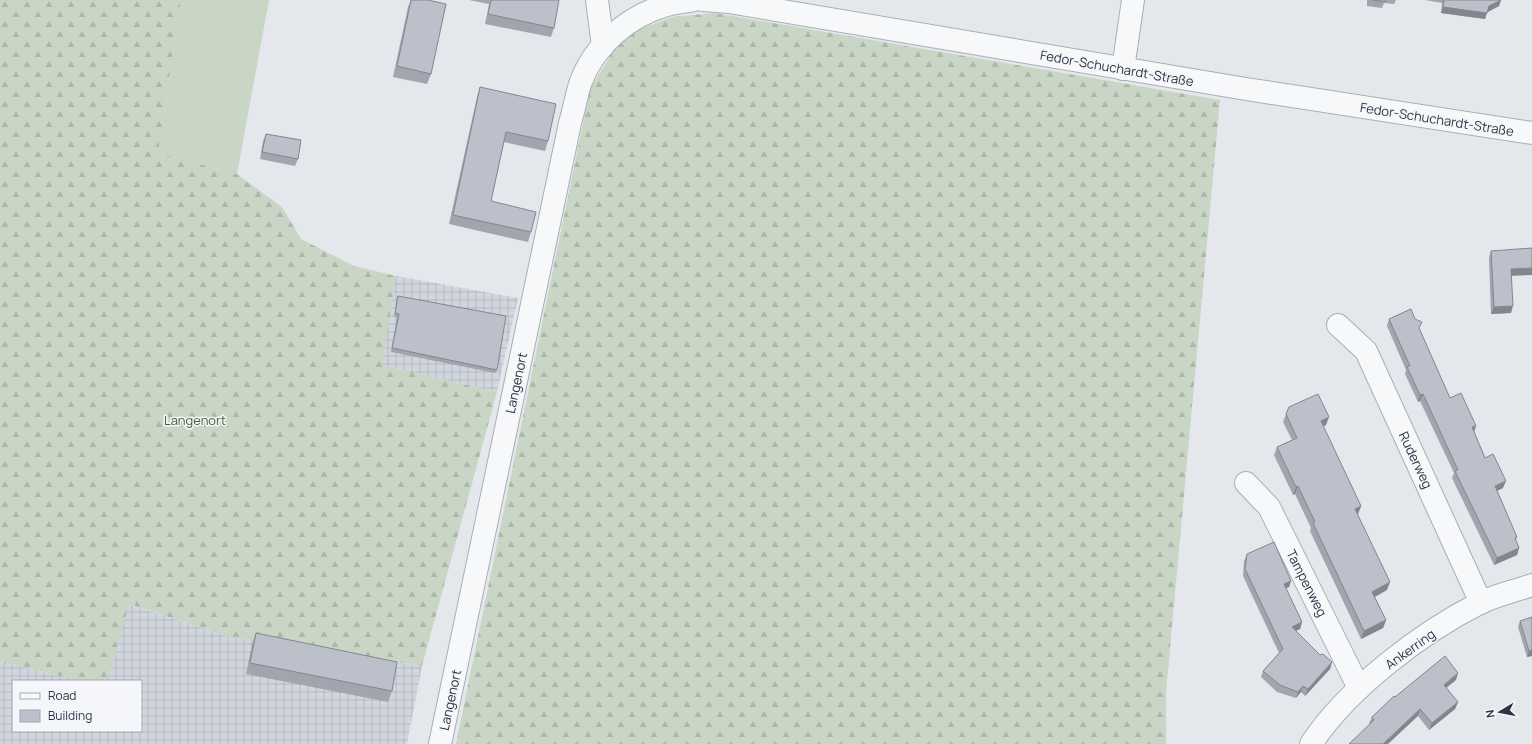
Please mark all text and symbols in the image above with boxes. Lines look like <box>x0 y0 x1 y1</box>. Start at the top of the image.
street label: Fedor-Schuchardt-Straße <box>1039 46 1195 90</box>
street label: Fedor-Schuchardt-Straße <box>1359 98 1516 140</box>
street label: Langenort <box>501 351 531 415</box>
park label: Langenort <box>164 411 226 429</box>
street label: Ruderweg <box>1395 429 1437 491</box>
street label: Tampenweg <box>1282 546 1332 620</box>
street label: Ankerring <box>1381 625 1439 673</box>
street label: Langenort <box>435 668 465 732</box>
legend <box>12 680 142 732</box>
text: Road <box>48 687 76 704</box>
north arrow <box>1480 692 1520 732</box>
text: Building <box>48 707 92 724</box>
text: N <box>1482 709 1498 719</box>

